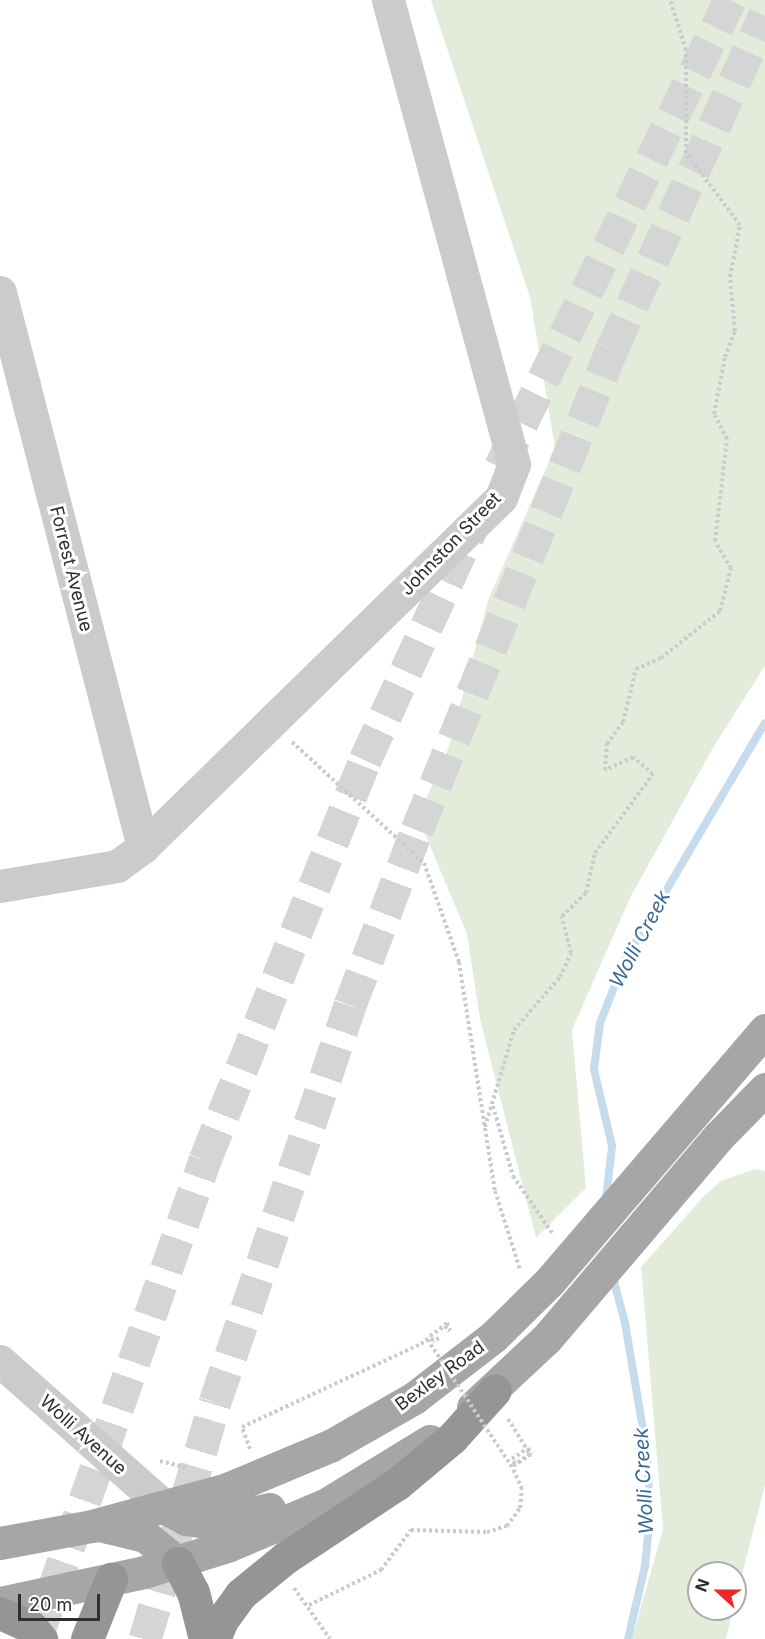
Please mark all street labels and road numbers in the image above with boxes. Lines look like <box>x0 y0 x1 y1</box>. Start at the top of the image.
street label: Johnston Street <box>396 488 506 600</box>
street label: Forrest Avenue <box>45 504 97 634</box>
street label: Bexley Road <box>391 1336 489 1416</box>
street label: Wolli Avenue <box>35 1391 131 1479</box>

